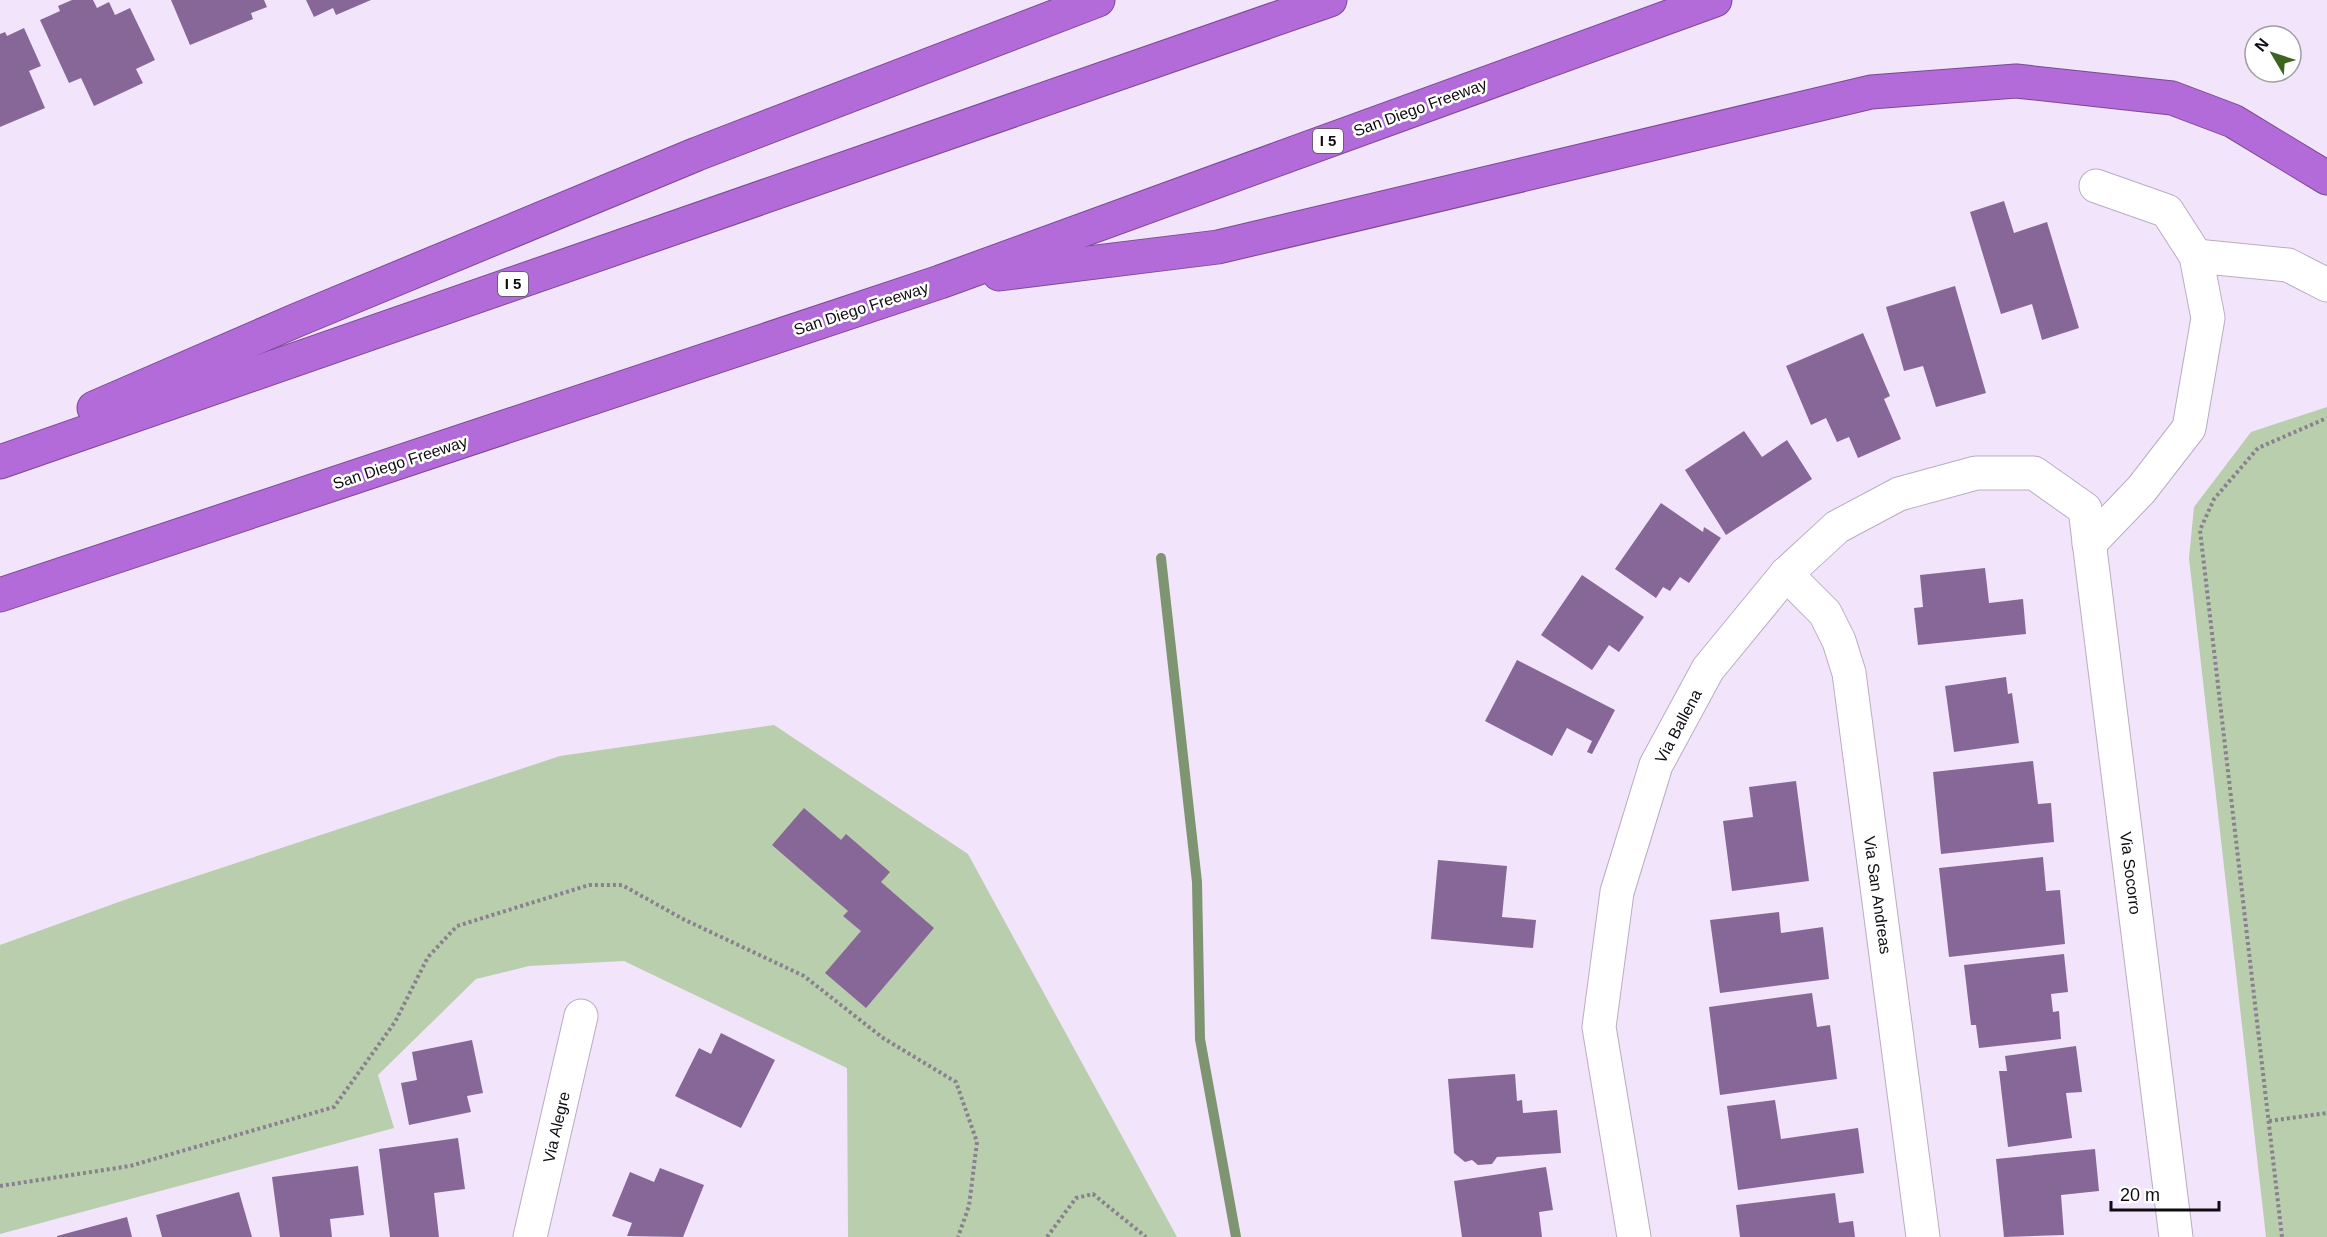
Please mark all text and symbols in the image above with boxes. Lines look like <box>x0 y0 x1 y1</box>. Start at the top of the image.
north arrow <box>2243 24 2303 84</box>
text: N <box>2251 35 2272 55</box>
street label: San Diego Freeway <box>1351 75 1489 139</box>
road number: I 5 <box>1313 129 1343 153</box>
road number: I 5 <box>498 272 528 296</box>
street label: San Diego Freeway <box>792 279 931 338</box>
street label: San Diego Freeway <box>331 433 470 492</box>
street label: Via Ballena <box>1652 687 1705 766</box>
street label: Via Socorro <box>2117 831 2144 916</box>
street label: Via San Andreas <box>1861 835 1894 955</box>
street label: Via Alegre <box>540 1090 573 1164</box>
scale bar <box>2111 1174 2219 1212</box>
text: 20 m <box>2120 1185 2160 1205</box>

